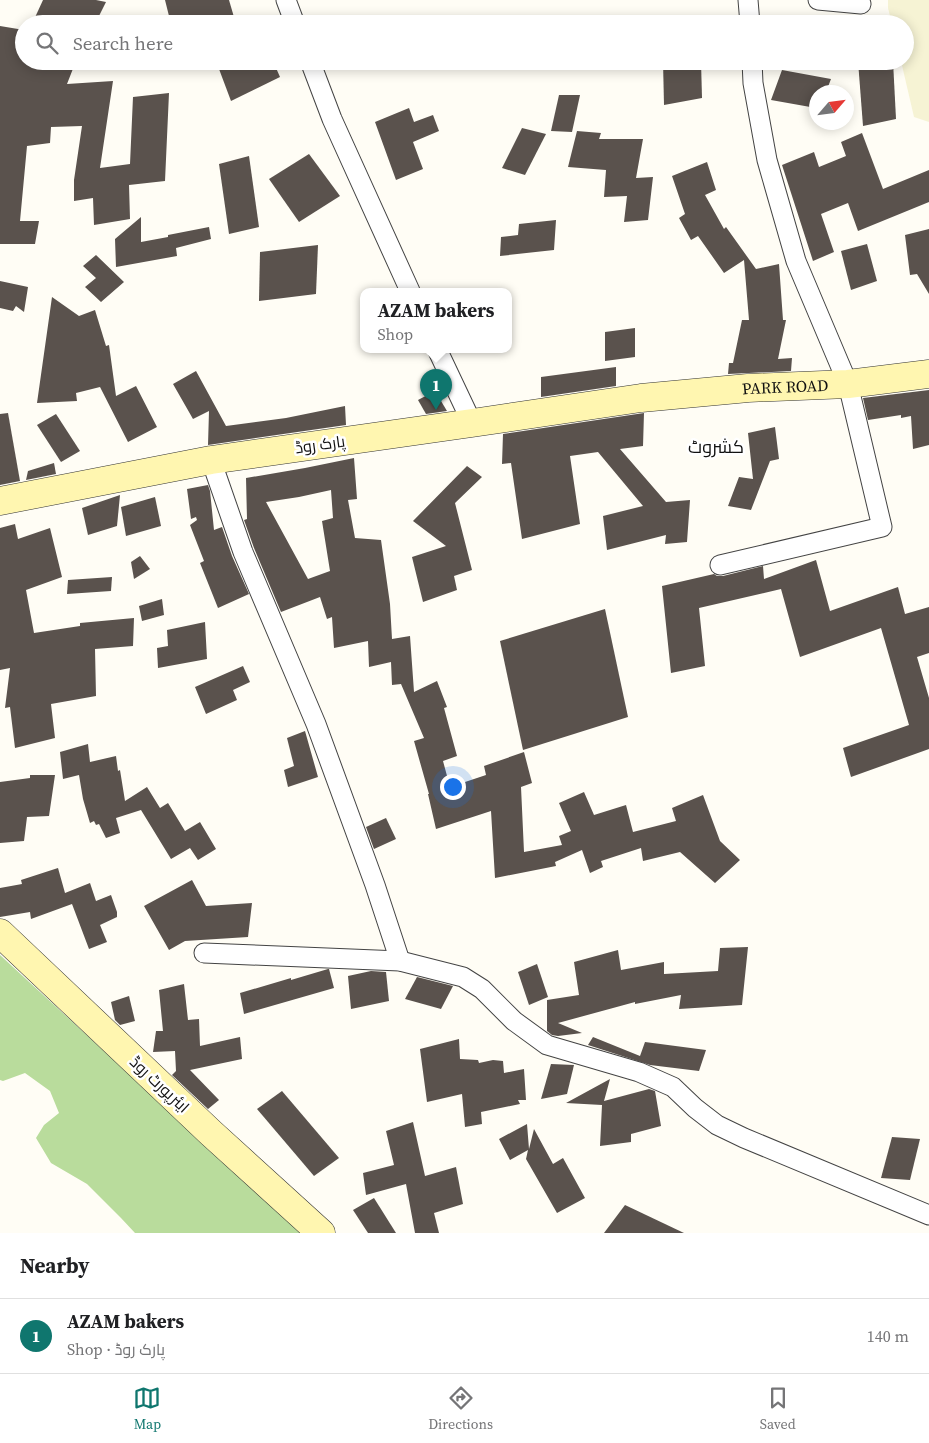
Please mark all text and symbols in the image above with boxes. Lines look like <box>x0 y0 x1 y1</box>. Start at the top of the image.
search box <box>15 15 914 70</box>
icon: search <box>33 29 61 57</box>
text: Search here <box>73 30 173 56</box>
north arrow <box>809 85 854 130</box>
popup <box>360 288 512 353</box>
text: AZAM bakers <box>377 297 495 323</box>
text: Shop <box>377 323 413 345</box>
pin: 1 <box>420 369 452 410</box>
street label: PARK ROAD <box>741 374 829 400</box>
street label: پارک روڈ <box>294 430 347 459</box>
district label: کشروٹ <box>688 434 744 459</box>
your location <box>440 774 466 800</box>
street label: ایئرپورٹ روڈ <box>125 1051 195 1118</box>
text: Nearby <box>20 1251 90 1280</box>
text: AZAM bakers <box>67 1308 184 1334</box>
text: 1 <box>32 1325 40 1347</box>
text: 140 m <box>867 1325 909 1347</box>
text: Shop · پارک روڈ <box>67 1338 165 1360</box>
tab: Map <box>133 1384 161 1434</box>
tab: Directions <box>428 1384 493 1434</box>
tab: Saved <box>760 1384 796 1434</box>

